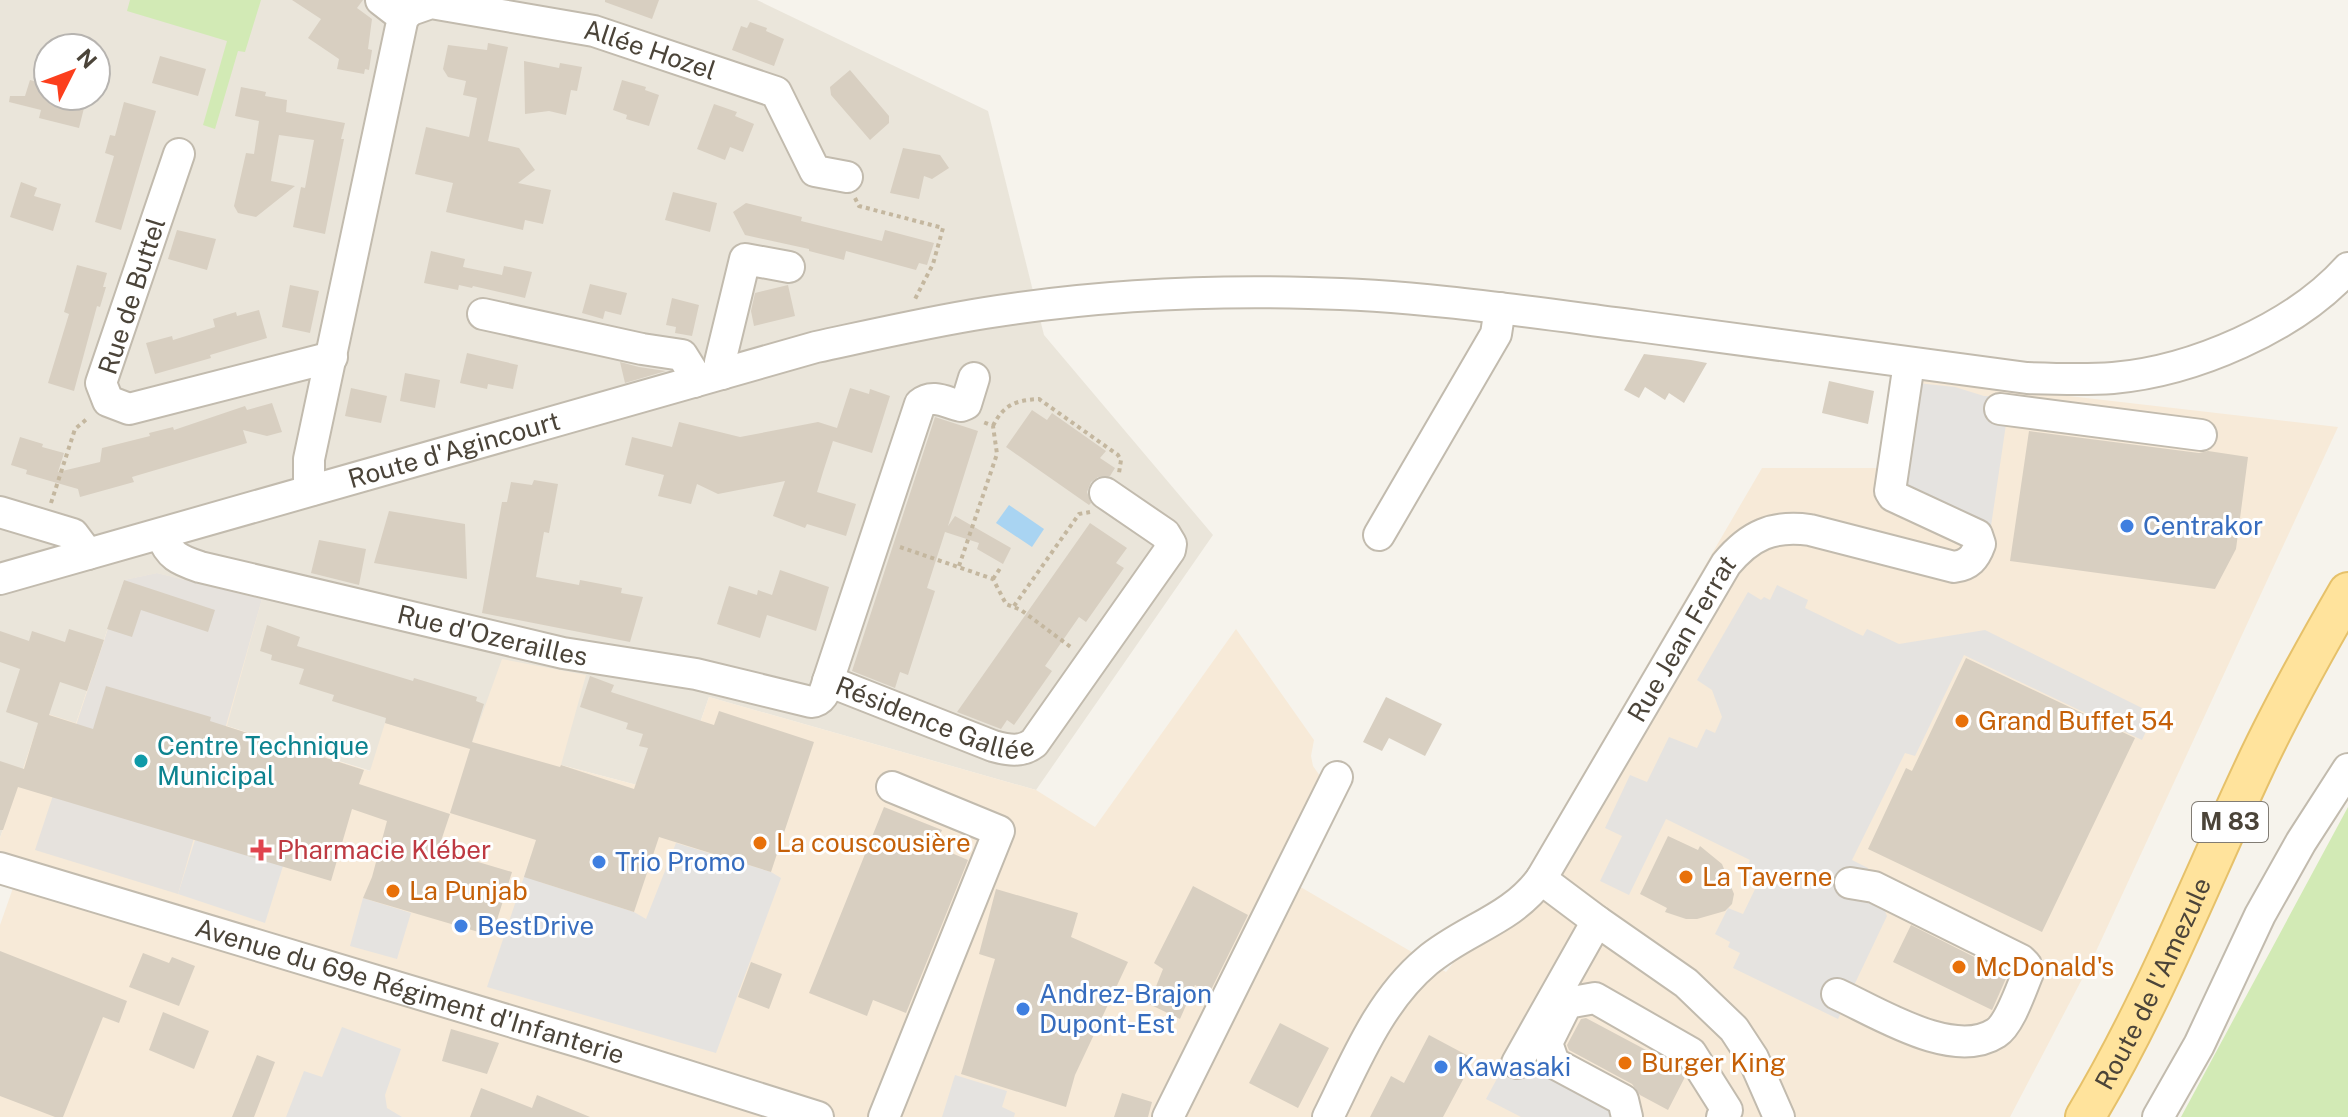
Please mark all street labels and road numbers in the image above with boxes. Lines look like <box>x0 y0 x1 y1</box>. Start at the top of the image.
street label: Allée Hozel <box>581 14 720 86</box>
street label: Rue de Buttel <box>92 213 171 378</box>
street label: Route d'Agincourt <box>344 405 563 494</box>
street label: Rue Jean Ferrat <box>1621 548 1742 727</box>
street label: Rue d'Ozerailles <box>394 598 590 672</box>
street label: Résidence Gallée <box>831 670 1039 765</box>
road number: M 83 <box>2192 802 2268 842</box>
street label: Route de l'Amezule <box>2088 873 2217 1095</box>
street label: Avenue du 69e Régiment d'Infanterie <box>192 912 628 1070</box>

